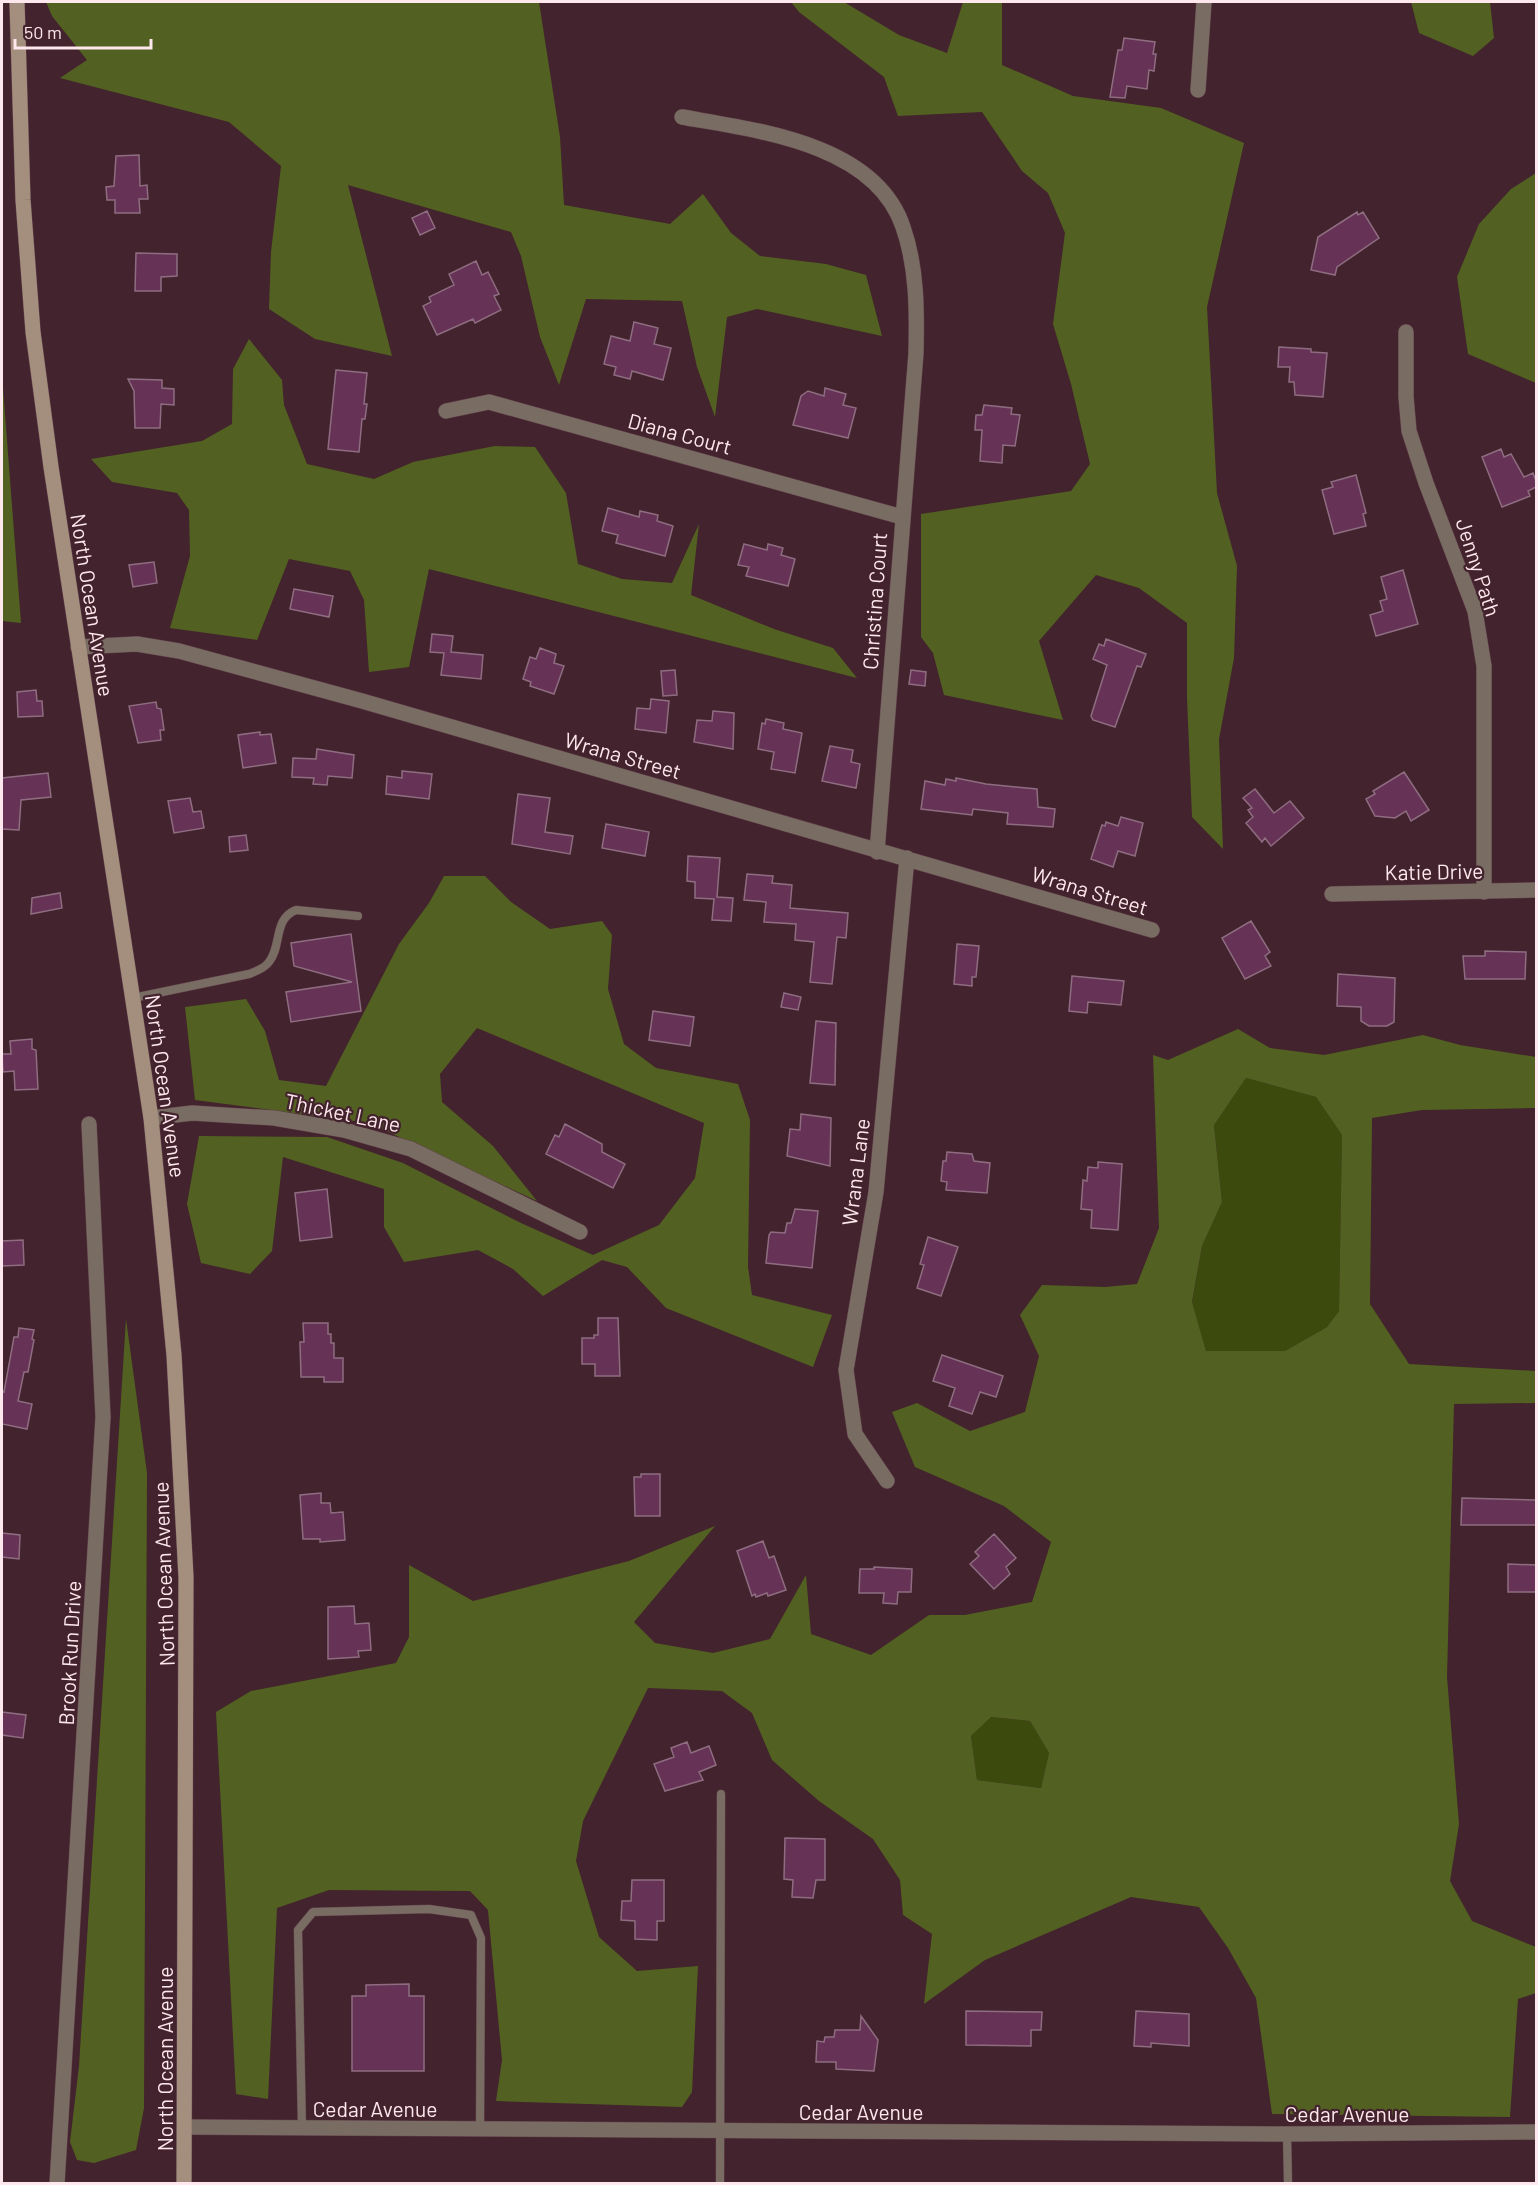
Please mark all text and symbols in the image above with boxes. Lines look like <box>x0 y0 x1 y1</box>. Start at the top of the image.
scale bar <box>15 12 152 50</box>
text: 50 m <box>24 21 62 43</box>
street label: Diana Court <box>625 407 735 459</box>
street label: North Ocean Avenue <box>66 512 120 698</box>
street label: Jenny Path <box>1451 515 1507 619</box>
street label: Christina Court <box>857 532 891 670</box>
street label: Wrana Street <box>562 726 684 784</box>
street label: Katie Drive <box>1384 858 1484 884</box>
street label: Wrana Street <box>1029 860 1151 920</box>
street label: North Ocean Avenue <box>141 993 191 1179</box>
street label: Thicket Lane <box>283 1088 403 1136</box>
street label: Wrana Lane <box>836 1117 874 1227</box>
street label: North Ocean Avenue <box>147 1481 179 1667</box>
street label: Brook Run Drive <box>53 1580 85 1726</box>
street label: North Ocean Avenue <box>152 1967 177 2151</box>
street label: Cedar Avenue <box>313 2096 437 2121</box>
street label: Cedar Avenue <box>799 2099 923 2124</box>
street label: Cedar Avenue <box>1285 2101 1409 2126</box>

